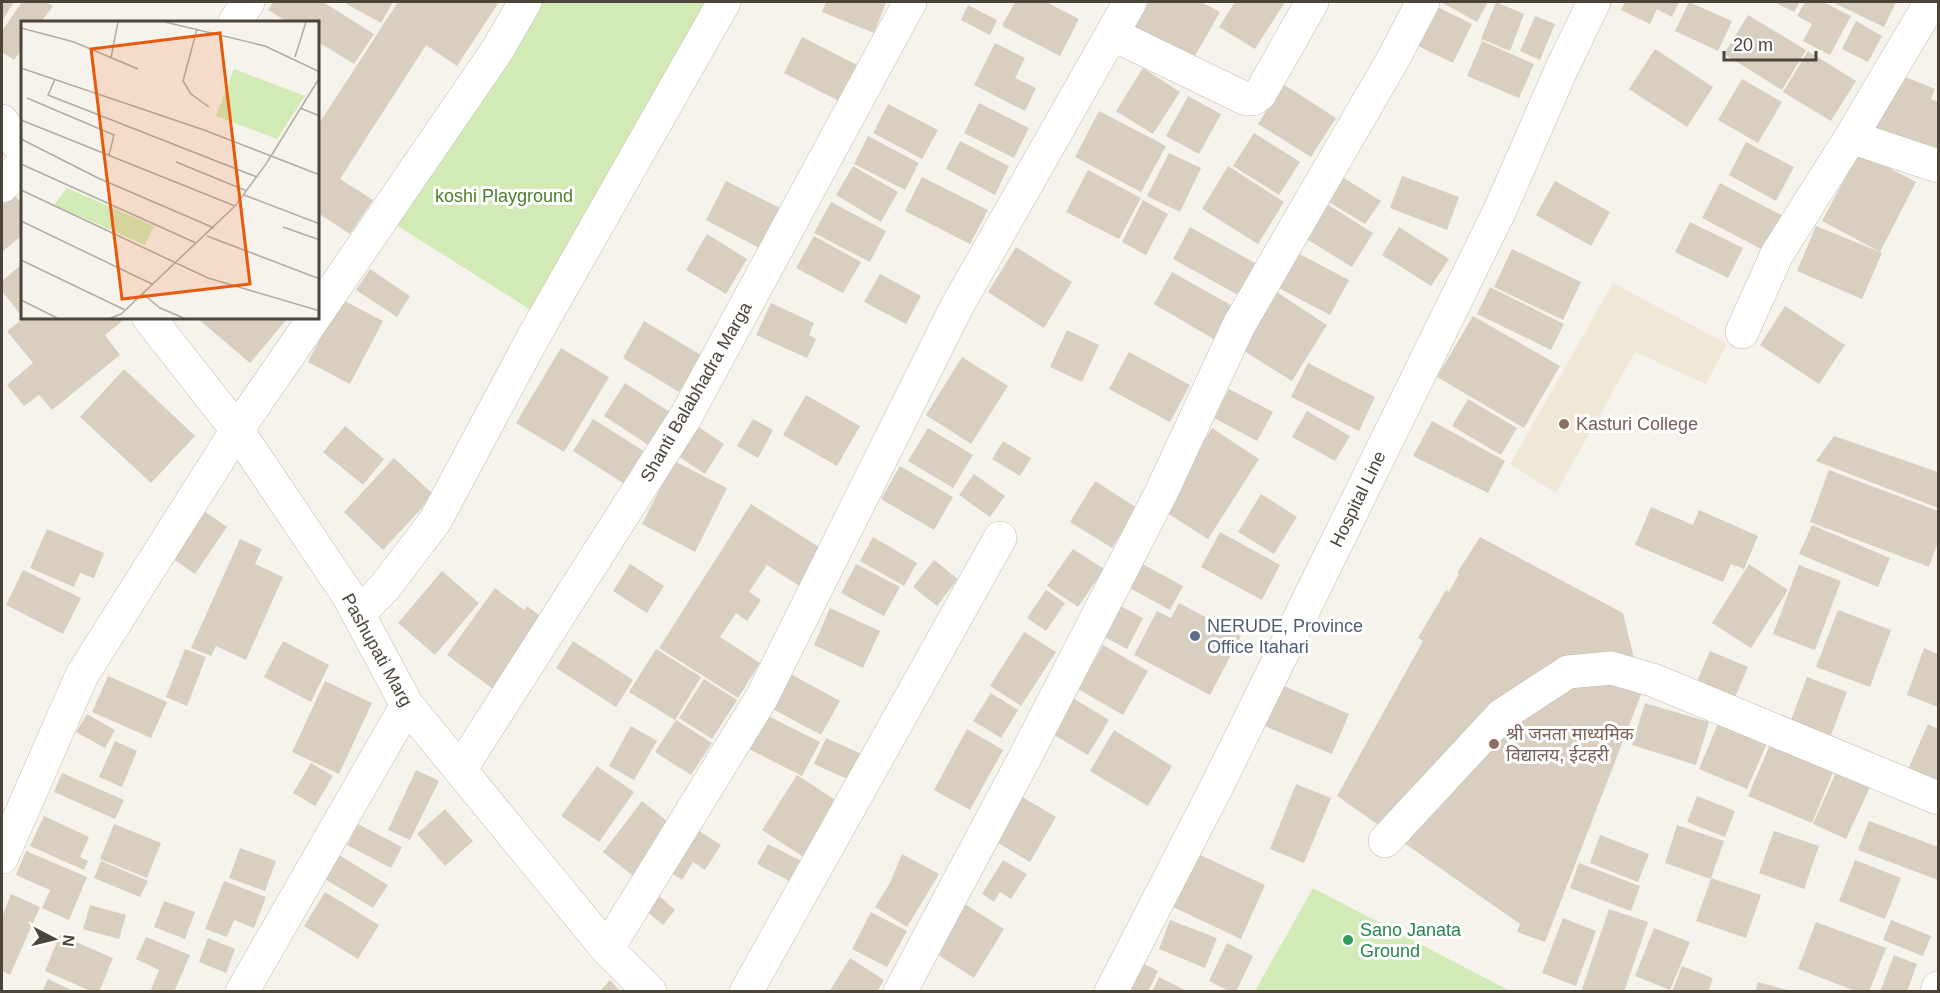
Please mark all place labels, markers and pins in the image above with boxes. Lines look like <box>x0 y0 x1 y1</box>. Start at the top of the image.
place label: Kasturi College <box>1576 414 1698 434</box>
marker: Kasturi College <box>1557 417 1571 431</box>
place label: NERUDE, Province Office Itahari <box>1207 616 1363 657</box>
marker: NERUDE, Province Office Itahari <box>1188 629 1202 643</box>
place label: श्री जनता माध्यमिक विद्यालय, ईटहरी <box>1506 724 1635 765</box>
marker: श्री जनता माध्यमिक विद्यालय, ईटहरी <box>1487 737 1501 751</box>
place label: Sano Janata Ground <box>1360 920 1462 961</box>
marker: Sano Janata Ground <box>1341 933 1355 947</box>

